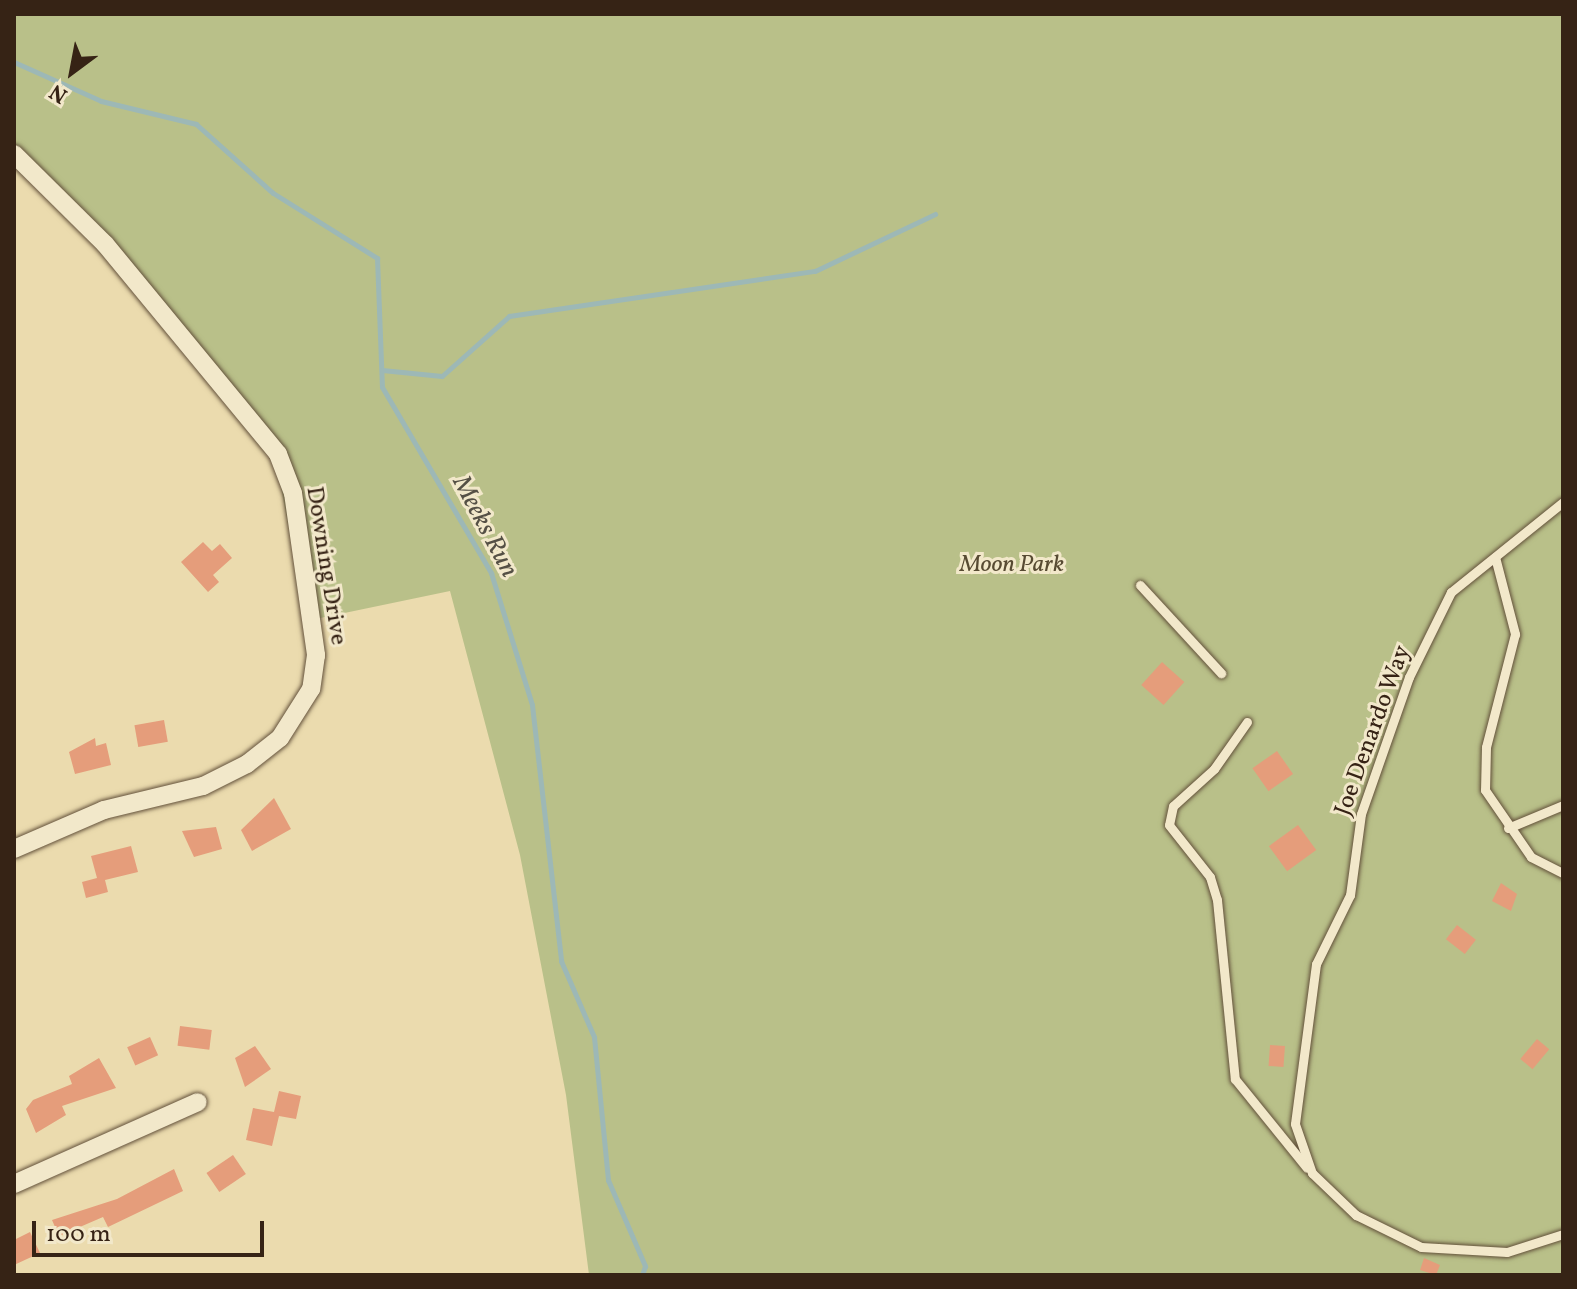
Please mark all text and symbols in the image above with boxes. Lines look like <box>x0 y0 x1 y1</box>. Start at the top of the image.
north arrow <box>32 32 112 112</box>
text: N <box>44 75 74 110</box>
water label: Meeks Run <box>444 471 524 583</box>
street label: Downing Drive <box>298 485 352 647</box>
park label: Moon Park <box>960 552 1064 580</box>
street label: Joe Denardo Way <box>1330 642 1418 820</box>
scale bar <box>36 1205 268 1255</box>
text: 100 m <box>46 1218 111 1252</box>

